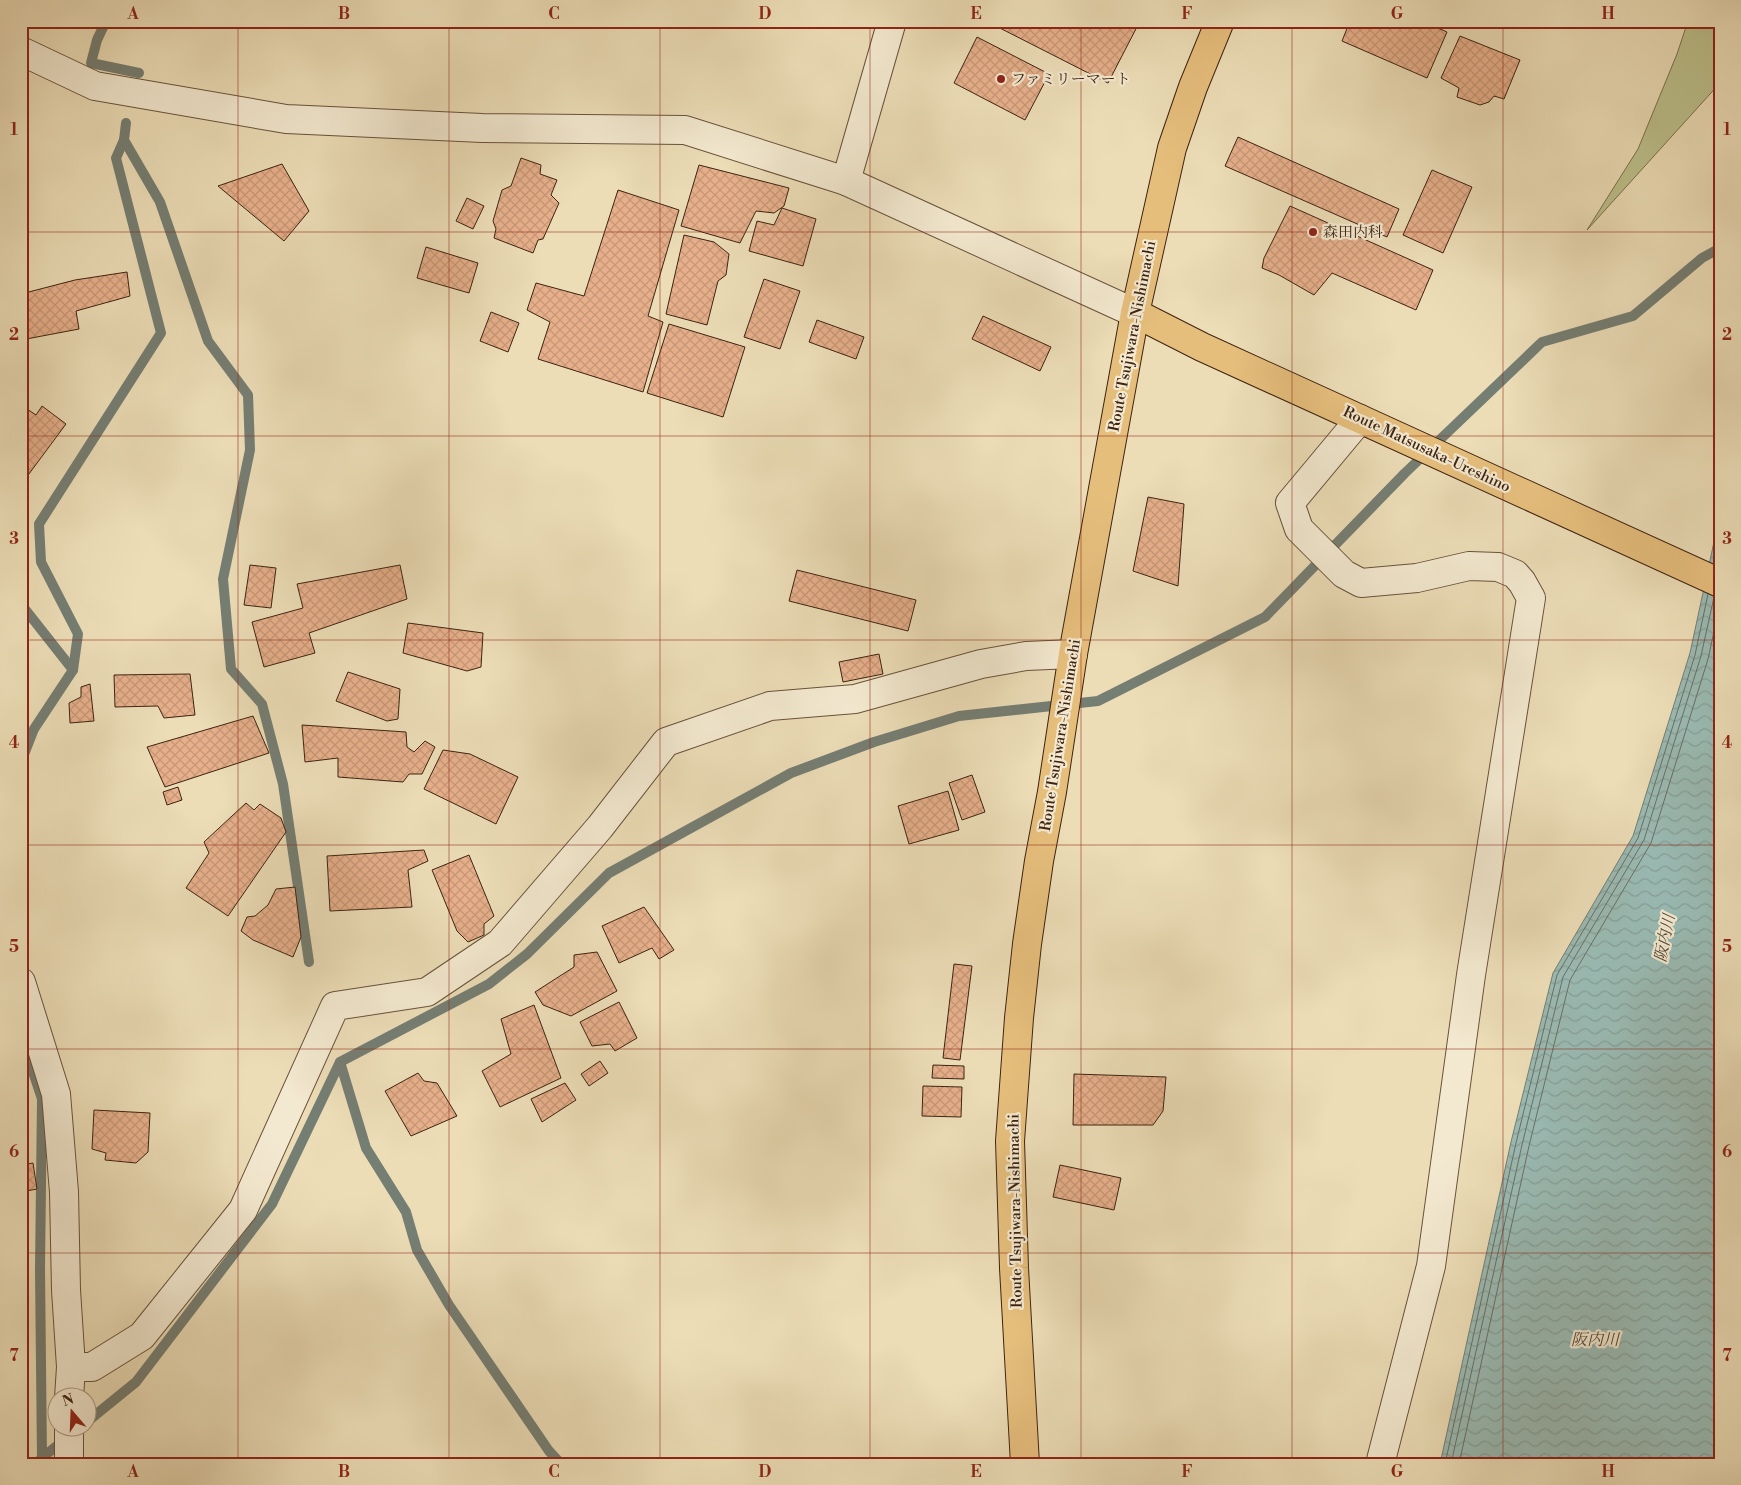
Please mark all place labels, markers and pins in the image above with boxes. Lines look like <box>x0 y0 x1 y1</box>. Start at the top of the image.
place label: ファミリーマート <box>1011 70 1131 89</box>
marker: ファミリーマート <box>995 73 1007 85</box>
place label: 森田内科 <box>1323 223 1383 242</box>
marker: 森田内科 <box>1307 226 1319 238</box>

